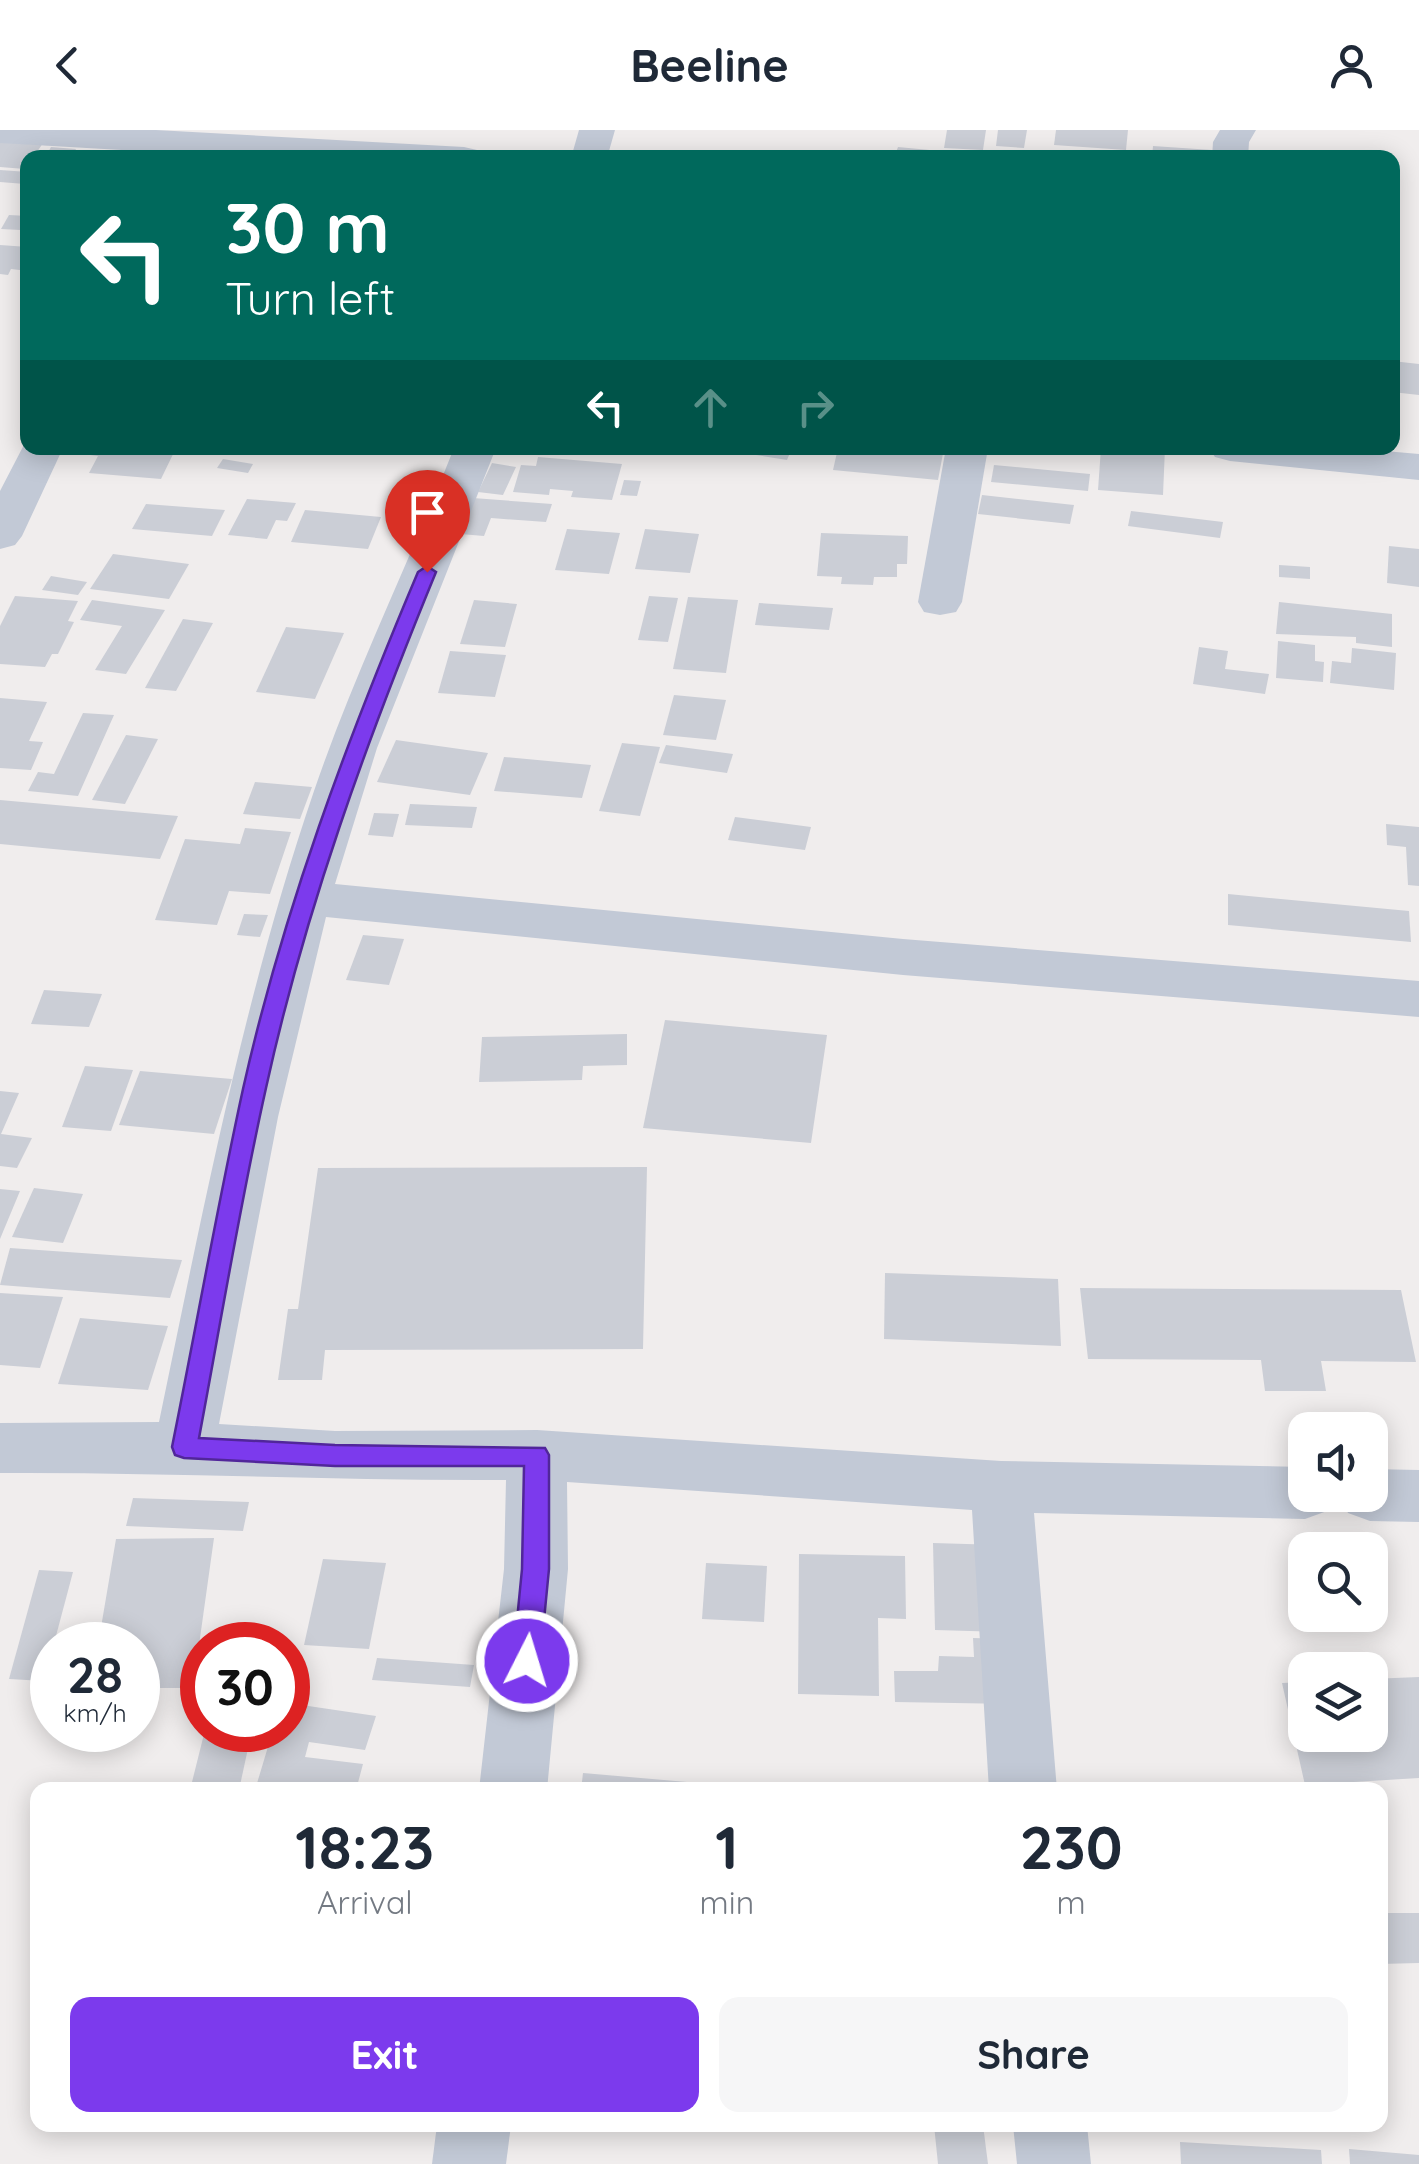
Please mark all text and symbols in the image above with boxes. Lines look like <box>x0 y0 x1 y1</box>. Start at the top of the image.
text: Beeline <box>630 37 789 93</box>
icon: back <box>40 38 95 93</box>
icon: person <box>1324 38 1379 93</box>
text: 30 m <box>225 183 390 271</box>
icon: left <box>60 190 190 320</box>
text: Turn left <box>225 270 395 326</box>
icon: left <box>578 380 633 435</box>
icon: ahead <box>683 380 738 435</box>
icon: right <box>788 380 843 435</box>
pin <box>385 470 470 573</box>
icon: arrive <box>400 485 455 540</box>
map controls <box>1288 1412 1388 1752</box>
button: sound <box>1288 1412 1388 1512</box>
button: search <box>1288 1532 1388 1632</box>
position arrow <box>475 1609 579 1713</box>
speed limit sign: 30 <box>180 1622 310 1752</box>
text: 28 <box>67 1643 123 1706</box>
button: layers <box>1288 1652 1388 1752</box>
text: km/h <box>63 1697 127 1728</box>
text: 18:23 <box>295 1809 434 1884</box>
text: 1 <box>715 1809 739 1884</box>
text: 230 <box>1019 1809 1123 1884</box>
text: Arrival <box>317 1882 413 1922</box>
text: min <box>700 1882 754 1922</box>
text: m <box>1056 1882 1086 1922</box>
button: Exit <box>70 1997 699 2112</box>
button: Share <box>719 1997 1348 2112</box>

